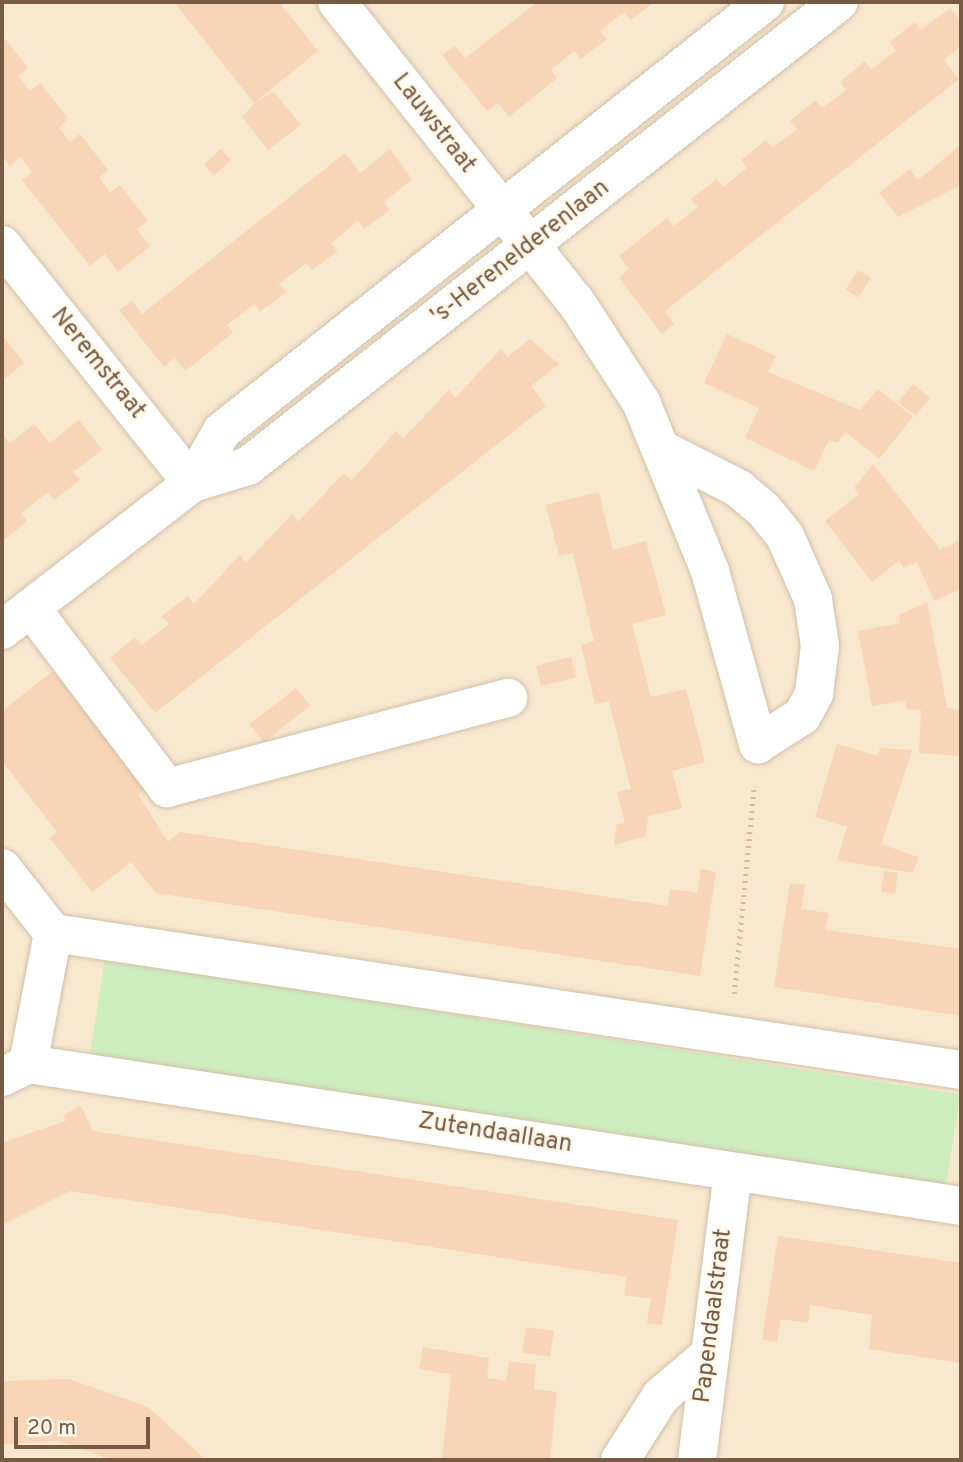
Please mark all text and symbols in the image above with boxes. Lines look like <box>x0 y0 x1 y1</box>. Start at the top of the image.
street label: Lauwstraat <box>385 68 481 180</box>
street label: 's-Herenelderenlaan <box>426 174 616 332</box>
street label: Neremstraat <box>43 303 151 425</box>
street label: Zutendaallaan <box>416 1108 574 1160</box>
street label: Papendaalstraat <box>689 1227 739 1405</box>
scale bar <box>18 1402 154 1446</box>
text: 20 m <box>27 1415 76 1442</box>

